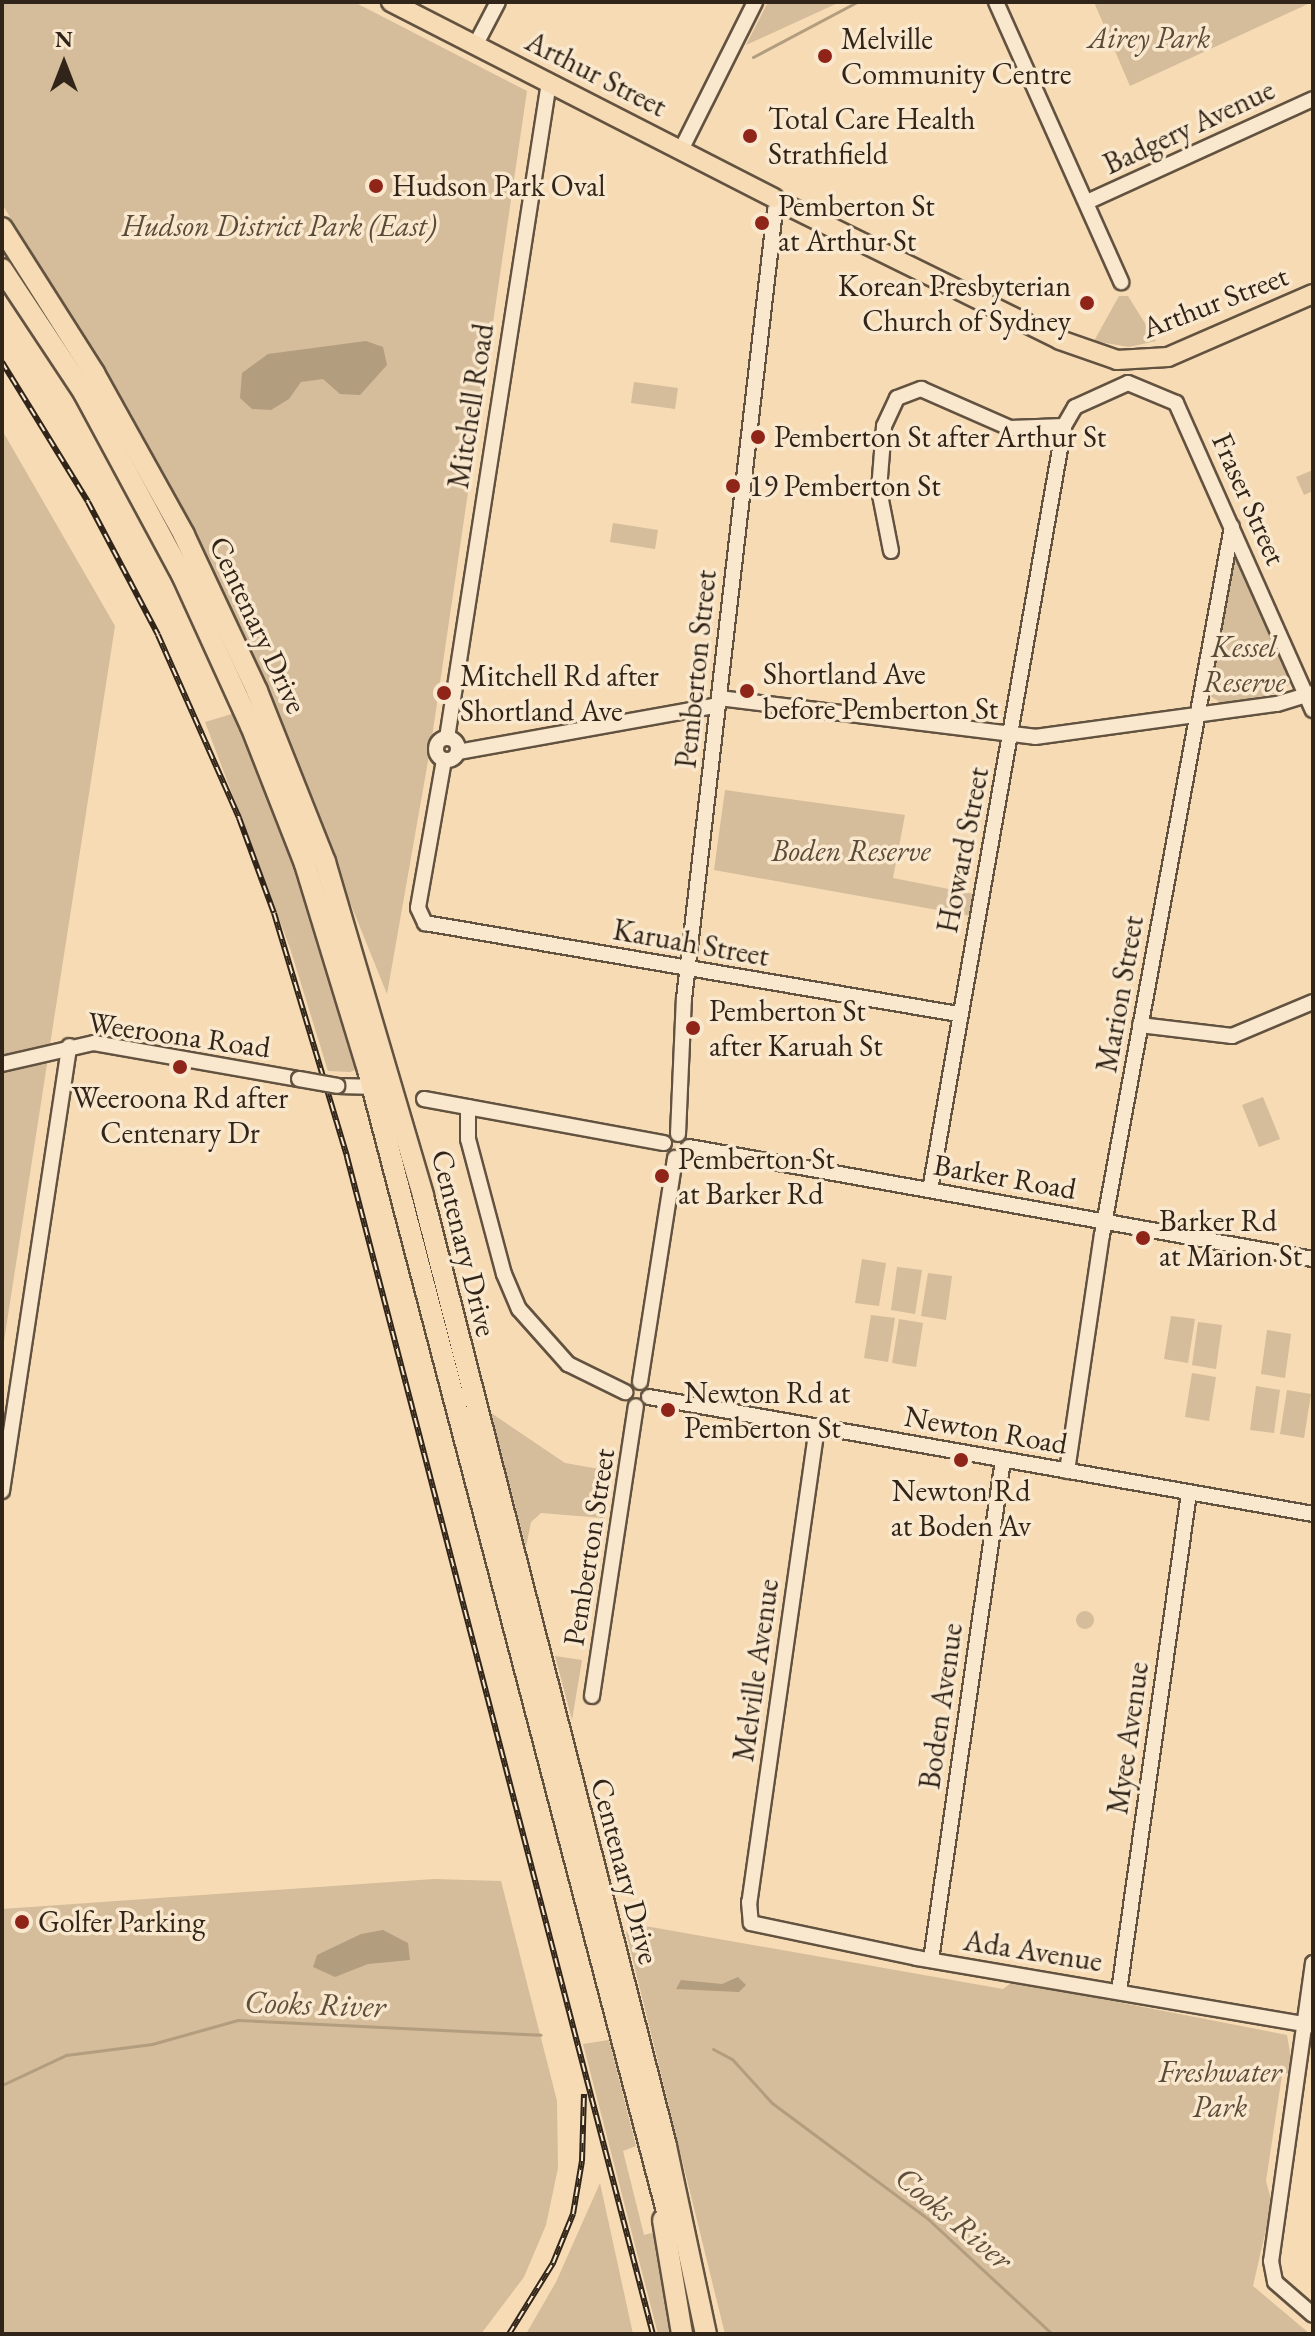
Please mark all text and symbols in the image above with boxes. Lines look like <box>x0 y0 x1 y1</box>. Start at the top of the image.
park label: Airey Park <box>1088 20 1210 56</box>
place label: Melville Community Centre <box>841 21 1071 92</box>
street label: Arthur Street <box>519 23 673 125</box>
north arrow <box>24 24 104 104</box>
text: N <box>55 25 73 54</box>
marker: Melville Community Centre <box>816 47 834 65</box>
street label: Badgery Avenue <box>1098 72 1280 182</box>
place label: Total Care Health Strathfield <box>768 101 975 172</box>
marker: Total Care Health Strathfield <box>739 125 761 147</box>
place label: Hudson Park Oval <box>392 168 606 204</box>
marker: Hudson Park Oval <box>367 177 385 195</box>
place label: Pemberton St at Arthur St <box>778 188 935 258</box>
park label: Hudson District Park (East) <box>122 208 436 244</box>
marker: Pemberton St at Arthur St <box>753 214 771 232</box>
street label: Arthur Street <box>1137 258 1293 346</box>
place label: Korean Presbyterian Church of Sydney <box>838 268 1071 338</box>
marker: Korean Presbyterian Church of Sydney <box>1078 294 1096 312</box>
street label: Mitchell Road <box>440 321 502 491</box>
place label: Pemberton St after Arthur St <box>774 419 1106 455</box>
street label: Fraser Street <box>1204 427 1294 571</box>
marker: Pemberton St after Arthur St <box>749 428 767 446</box>
place label: 19 Pemberton St <box>749 468 941 504</box>
marker: 19 Pemberton St <box>724 477 742 495</box>
street label: Centenary Drive <box>201 531 315 719</box>
street label: Pemberton Street <box>668 568 724 770</box>
park label: Kessel Reserve <box>1202 629 1286 700</box>
place label: Shortland Ave before Pemberton St <box>763 656 998 726</box>
place label: Mitchell Rd after Shortland Ave <box>460 658 659 728</box>
marker: Shortland Ave before Pemberton St <box>738 682 756 700</box>
marker: Mitchell Rd after Shortland Ave <box>435 684 453 702</box>
street label: Howard Street <box>929 764 997 936</box>
park label: Boden Reserve <box>771 833 931 869</box>
street label: Karuah Street <box>610 912 772 974</box>
street label: Marion Street <box>1089 913 1151 1075</box>
place label: Pemberton St after Karuah St <box>709 993 883 1064</box>
street label: Weeroona Road <box>85 1004 273 1066</box>
marker: Pemberton St after Karuah St <box>684 1019 702 1037</box>
marker: Weeroona Rd after Centenary Dr <box>171 1058 189 1076</box>
place label: Weeroona Rd after Centenary Dr <box>72 1080 288 1150</box>
place label: Pemberton St at Barker Rd <box>678 1141 835 1212</box>
street label: Centenary Drive <box>423 1146 505 1340</box>
street label: Barker Road <box>931 1147 1079 1207</box>
marker: Pemberton St at Barker Rd <box>653 1167 671 1185</box>
place label: Barker Rd at Marion St <box>1159 1203 1302 1274</box>
marker: Barker Rd at Marion St <box>1134 1229 1152 1247</box>
place label: Newton Rd at Pemberton St <box>684 1375 850 1446</box>
street label: Newton Road <box>902 1398 1070 1462</box>
marker: Newton Rd at Pemberton St <box>659 1401 677 1419</box>
street label: Pemberton Street <box>556 1446 622 1648</box>
marker: Newton Rd at Boden Av <box>952 1451 970 1469</box>
place label: Newton Rd at Boden Av <box>891 1473 1031 1544</box>
street label: Melville Avenue <box>725 1576 787 1764</box>
street label: Boden Avenue <box>912 1621 970 1791</box>
street label: Myee Avenue <box>1099 1660 1157 1816</box>
street label: Centenary Drive <box>583 1774 667 1968</box>
place label: Golfer Parking <box>38 1904 205 1940</box>
marker: Golfer Parking <box>13 1913 31 1931</box>
street label: Ada Avenue <box>961 1922 1105 1980</box>
water label: Cooks River <box>244 1982 386 2026</box>
park label: Freshwater Park <box>1158 2054 1282 2124</box>
water label: Cooks River <box>888 2158 1020 2278</box>

